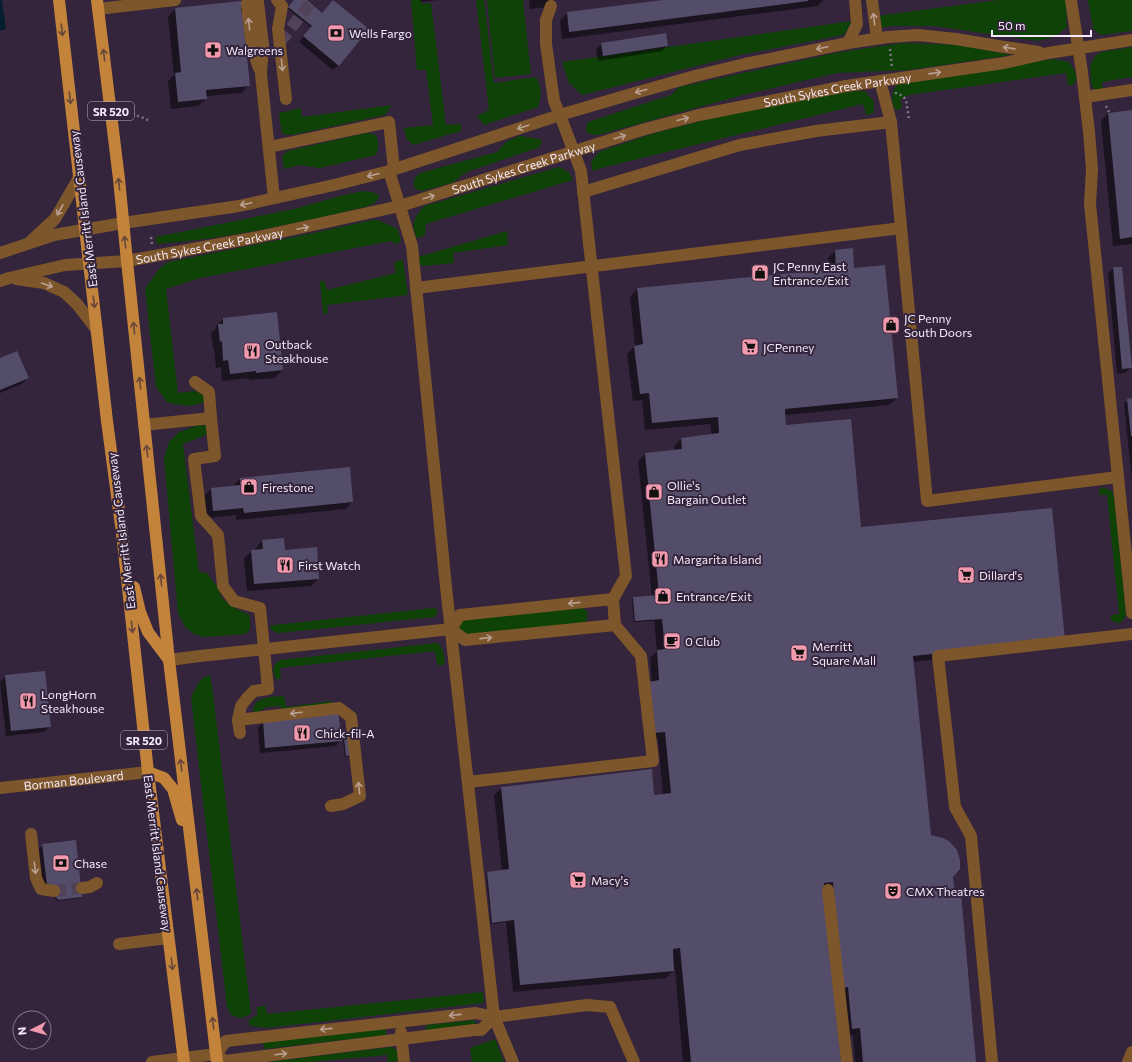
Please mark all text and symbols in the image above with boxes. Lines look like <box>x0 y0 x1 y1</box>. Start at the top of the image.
scale bar <box>992 12 1091 38</box>
one-way arrow <box>870 13 878 26</box>
one-way arrow <box>246 18 253 31</box>
text: 50 m <box>998 18 1026 32</box>
one-way arrow <box>59 23 66 36</box>
bank icon: Wells Fargo <box>326 23 346 43</box>
place label: Wells Fargo <box>349 26 412 40</box>
pharmacy icon: Walgreens <box>203 40 223 60</box>
place label: Walgreens <box>226 43 283 57</box>
one-way arrow <box>816 44 829 52</box>
one-way arrow <box>1003 44 1016 52</box>
one-way arrow <box>100 49 108 62</box>
one-way arrow <box>279 58 286 71</box>
one-way arrow <box>928 69 941 77</box>
street label: South Sykes Creek Parkway <box>762 70 912 109</box>
one-way arrow <box>635 88 648 95</box>
one-way arrow <box>67 91 74 104</box>
road number: SR 520 <box>88 102 134 120</box>
one-way arrow <box>676 115 689 123</box>
one-way arrow <box>518 124 530 132</box>
street label: East Merritt Island Causeway <box>66 130 100 288</box>
one-way arrow <box>613 133 626 140</box>
street label: South Sykes Creek Parkway <box>450 138 597 196</box>
one-way arrow <box>366 172 379 179</box>
one-way arrow <box>116 178 123 191</box>
one-way arrow <box>422 193 435 200</box>
one-way arrow <box>240 201 253 209</box>
one-way arrow <box>56 204 64 216</box>
one-way arrow <box>296 224 309 232</box>
street label: South Sykes Creek Parkway <box>135 225 284 266</box>
one-way arrow <box>121 236 128 249</box>
place label: JC Penny East Entrance/Exit <box>773 259 849 287</box>
shop icon: JC Penny East Entrance/Exit <box>750 263 770 283</box>
one-way arrow <box>41 282 53 290</box>
one-way arrow <box>90 295 98 308</box>
place label: JC Penny South Doors <box>904 311 972 339</box>
shop icon: JC Penny South Doors <box>881 315 901 335</box>
one-way arrow <box>130 322 138 335</box>
place label: Outback Steakhouse <box>265 337 328 365</box>
supermarket icon: JCPenney <box>740 337 760 357</box>
place label: JCPenney <box>763 340 815 355</box>
restaurant icon: Outback Steakhouse <box>242 341 262 361</box>
one-way arrow <box>136 377 143 390</box>
one-way arrow <box>143 444 151 457</box>
street label: East Merritt Island Causeway <box>104 452 138 610</box>
shop icon: Firestone <box>239 477 259 497</box>
place label: Ollie's Bargain Outlet <box>667 478 746 506</box>
place label: Firestone <box>262 480 314 494</box>
shop icon: Ollie's Bargain Outlet <box>644 482 664 502</box>
restaurant icon: Margarita Island <box>650 549 670 569</box>
place label: Margarita Island <box>673 552 762 566</box>
restaurant icon: First Watch <box>275 555 295 575</box>
place label: First Watch <box>298 558 361 572</box>
supermarket icon: Dillard's <box>956 565 976 585</box>
place label: Dillard's <box>979 568 1023 582</box>
one-way arrow <box>157 574 164 587</box>
shop icon: Entrance/Exit <box>653 586 673 606</box>
place label: Entrance/Exit <box>676 589 752 603</box>
one-way arrow <box>568 600 581 607</box>
one-way arrow <box>128 620 136 633</box>
cafe icon: 0 Club <box>662 631 682 651</box>
one-way arrow <box>479 634 492 642</box>
place label: 0 Club <box>685 634 720 648</box>
place label: Merritt Square Mall <box>812 639 876 667</box>
supermarket icon: Merritt Square Mall <box>789 643 809 663</box>
place label: LongHorn Steakhouse <box>41 687 104 715</box>
restaurant icon: LongHorn Steakhouse <box>18 691 38 711</box>
one-way arrow <box>290 709 303 717</box>
restaurant icon: Chick-fil-A <box>292 723 312 743</box>
place label: Chick-fil-A <box>315 726 374 740</box>
road number: SR 520 <box>121 731 167 749</box>
one-way arrow <box>177 759 185 772</box>
street label: Borman Boulevard <box>23 768 124 792</box>
street label: East Merritt Island Causeway <box>141 774 175 932</box>
one-way arrow <box>356 782 363 795</box>
bank icon: Chase <box>51 853 71 873</box>
place label: Chase <box>74 856 107 870</box>
one-way arrow <box>31 861 39 874</box>
supermarket icon: Macy's <box>568 870 588 890</box>
place label: Macy's <box>591 873 629 887</box>
theatre icon: CMX Theatres <box>883 881 903 901</box>
place label: CMX Theatres <box>906 884 985 898</box>
one-way arrow <box>193 888 201 901</box>
one-way arrow <box>168 957 176 970</box>
north arrow <box>12 1010 52 1050</box>
one-way arrow <box>449 1011 462 1019</box>
one-way arrow <box>209 1017 216 1030</box>
text: N <box>15 1026 28 1036</box>
one-way arrow <box>320 1026 333 1033</box>
one-way arrow <box>274 1050 287 1058</box>

